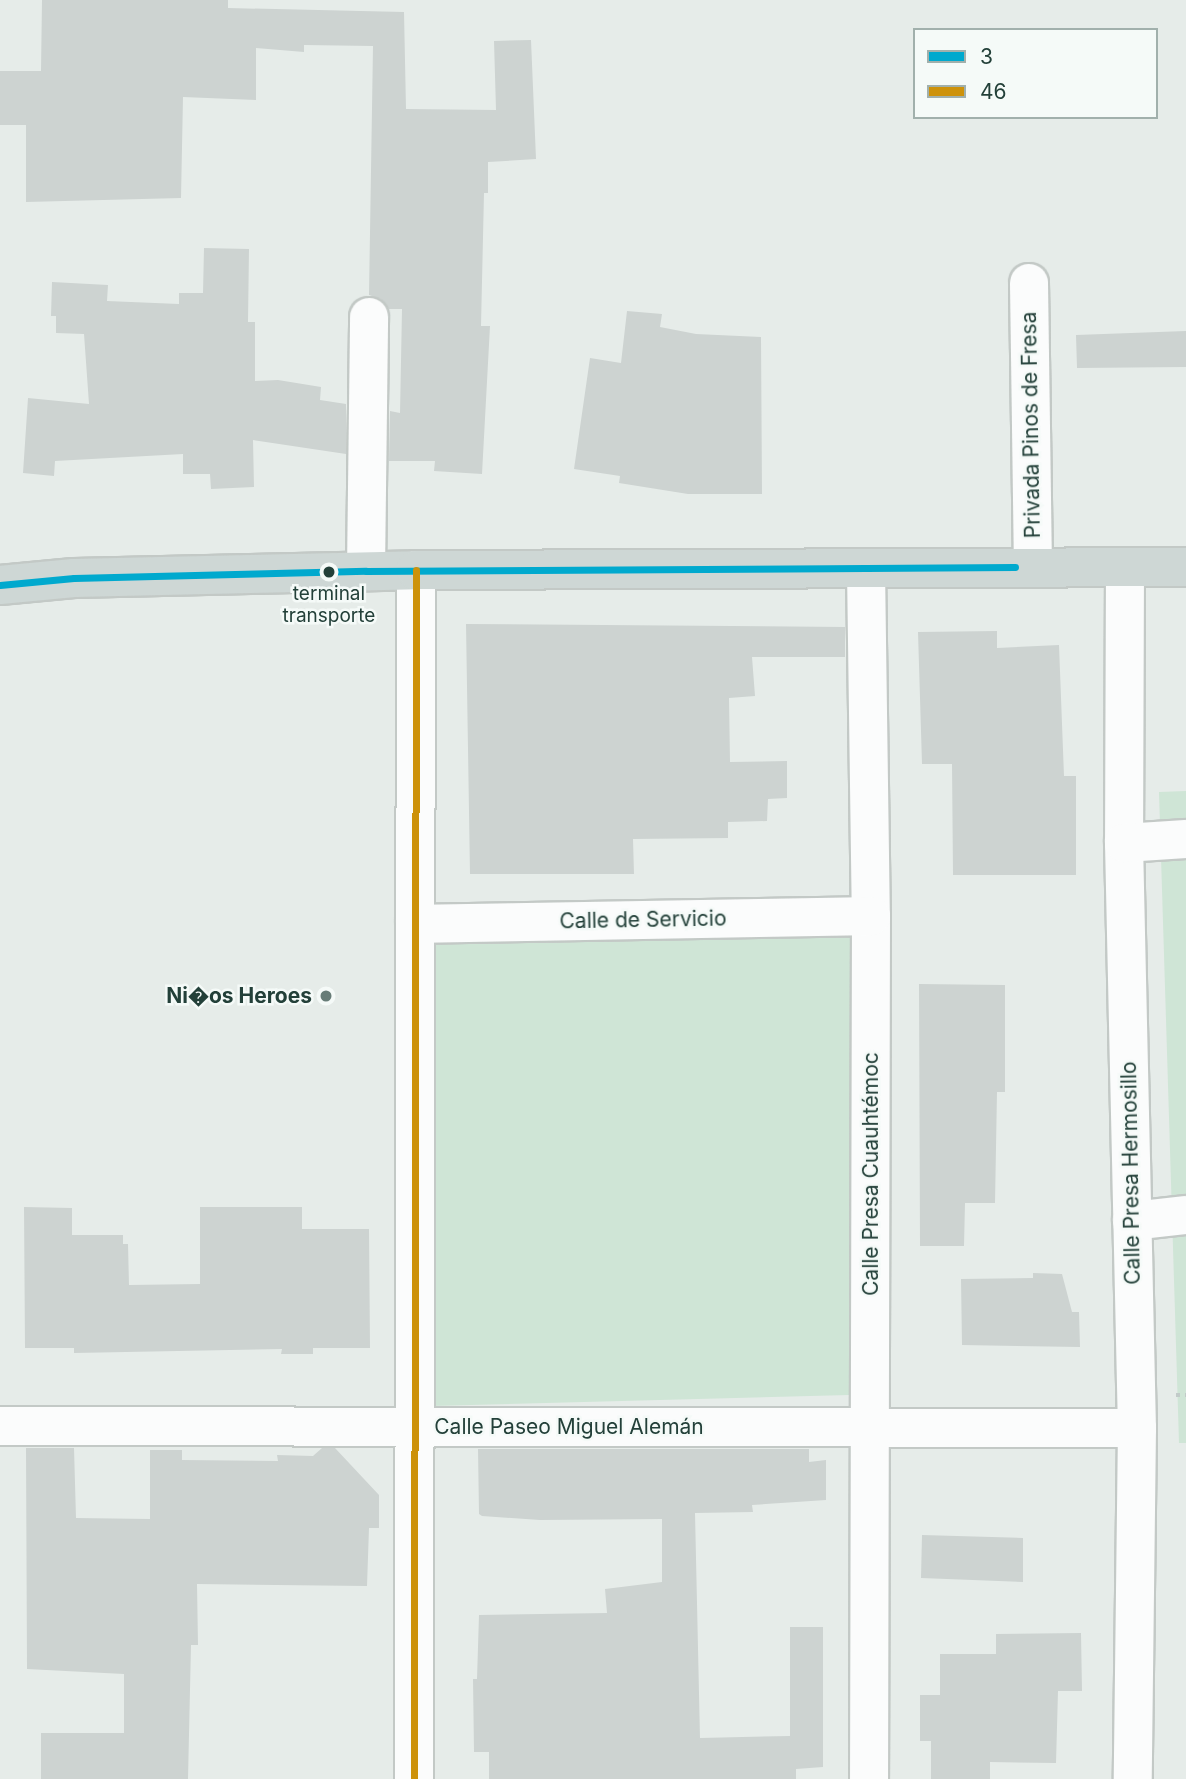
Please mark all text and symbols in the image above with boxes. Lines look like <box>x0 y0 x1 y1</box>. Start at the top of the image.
legend <box>913 28 1158 119</box>
text: 3 <box>980 44 993 69</box>
text: 46 <box>980 79 1007 104</box>
street label: Privada Pinos de Fresa <box>1016 311 1046 539</box>
marker: terminal transporte <box>322 565 336 579</box>
place label: terminal transporte <box>283 583 375 627</box>
street label: Calle de Servicio <box>559 906 727 934</box>
place label: Ni�os Heroes <box>166 983 312 1009</box>
marker: Ni�os Heroes <box>318 988 334 1004</box>
street label: Calle Presa Cuauhtémoc <box>858 1052 884 1296</box>
street label: Calle Presa Hermosillo <box>1116 1061 1146 1285</box>
street label: Calle Paseo Miguel Alemán <box>434 1414 704 1440</box>

